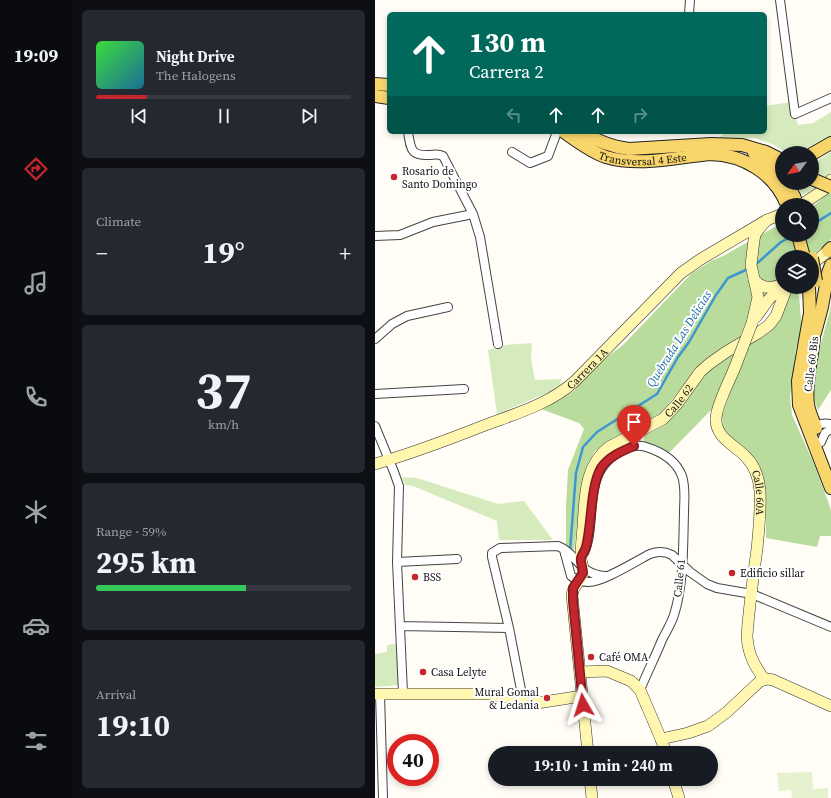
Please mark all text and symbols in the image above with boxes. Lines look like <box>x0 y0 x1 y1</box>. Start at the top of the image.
text: 130 m <box>469 23 546 61</box>
icon: ahead <box>403 28 455 80</box>
text: 19:09 <box>14 43 58 68</box>
text: Night Drive <box>156 46 235 67</box>
text: Carrera 2 <box>469 59 543 84</box>
text: The Halogens <box>156 67 236 84</box>
icon: left <box>503 104 525 126</box>
icon: ahead <box>545 104 567 126</box>
icon: ahead <box>587 104 609 126</box>
icon: right <box>629 104 651 126</box>
icon: previous <box>128 105 150 127</box>
icon: pause <box>213 105 235 127</box>
icon: next <box>298 105 320 127</box>
north arrow <box>775 146 819 190</box>
map controls <box>775 146 819 294</box>
street label: Transversal 4 Este <box>596 148 688 169</box>
icon: directions <box>22 155 50 183</box>
place label: Rosario de Santo Domingo <box>402 164 477 192</box>
marker: Rosario de Santo Domingo <box>389 172 399 182</box>
button: search <box>775 198 819 242</box>
text: Climate <box>96 213 141 230</box>
text: 19° <box>202 232 245 273</box>
text: − <box>96 238 108 268</box>
text: + <box>339 238 351 268</box>
button: layers <box>775 250 819 294</box>
icon: music <box>22 269 50 297</box>
water label: Quebrada Las Delicias <box>643 287 715 390</box>
street label: Calle 60 Bis <box>801 335 822 393</box>
street label: Carrera 1A <box>564 344 612 393</box>
text: 37 <box>195 354 252 425</box>
street label: Calle 62 <box>661 381 697 421</box>
icon: phone <box>22 383 50 411</box>
pin <box>617 405 651 446</box>
icon: arrive <box>623 411 645 433</box>
text: km/h <box>208 416 239 433</box>
street label: Calle 60A <box>748 468 767 516</box>
icon: climate <box>22 498 50 526</box>
text: Range · 59% <box>96 523 167 540</box>
text: 295 km <box>96 542 196 583</box>
street label: Calle 61 <box>670 558 689 598</box>
place label: Edificio sillar <box>740 566 805 581</box>
marker: Edificio sillar <box>727 568 737 578</box>
place label: BSS <box>423 570 441 585</box>
marker: BSS <box>410 572 420 582</box>
icon: car <box>22 612 50 640</box>
place label: Café OMA <box>599 650 649 665</box>
marker: Café OMA <box>586 652 596 662</box>
place label: Casa Lelyte <box>431 665 487 680</box>
marker: Casa Lelyte <box>418 667 428 677</box>
position arrow <box>562 684 604 726</box>
place label: Mural Gomal & Ledania <box>475 685 539 713</box>
text: Arrival <box>96 686 136 703</box>
marker: Mural Gomal & Ledania <box>542 693 552 703</box>
text: 19:10 <box>96 705 170 746</box>
icon: filters <box>22 727 50 755</box>
speed limit sign: 40 <box>387 734 439 786</box>
text: 19:10 · 1 min · 240 m <box>534 755 673 776</box>

